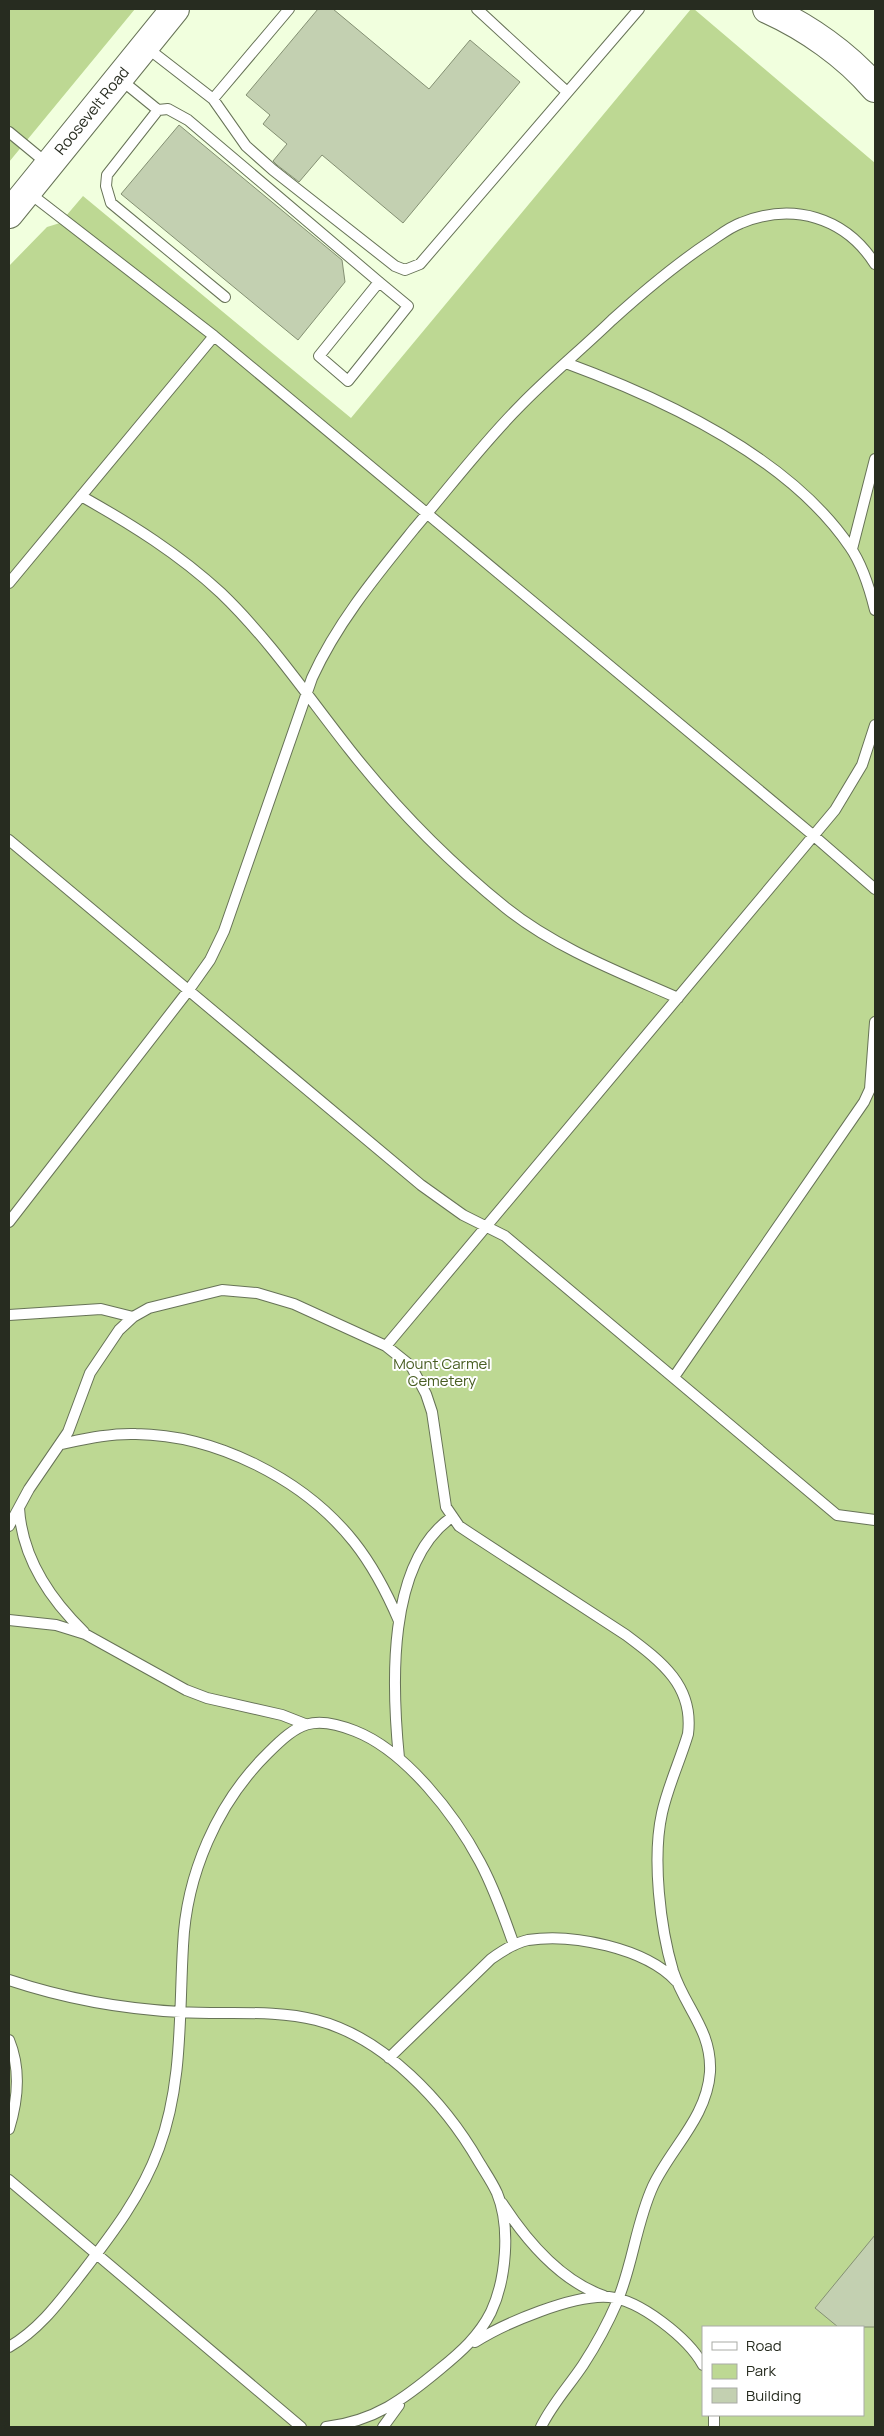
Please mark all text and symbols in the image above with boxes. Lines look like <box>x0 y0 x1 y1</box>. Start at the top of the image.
street label: Roosevelt Road <box>50 62 134 159</box>
park label: Mount Carmel Cemetery <box>393 1353 491 1391</box>
legend <box>702 2326 864 2416</box>
text: Road <box>746 2335 782 2356</box>
text: Park <box>746 2360 776 2381</box>
text: Building <box>746 2385 801 2406</box>

